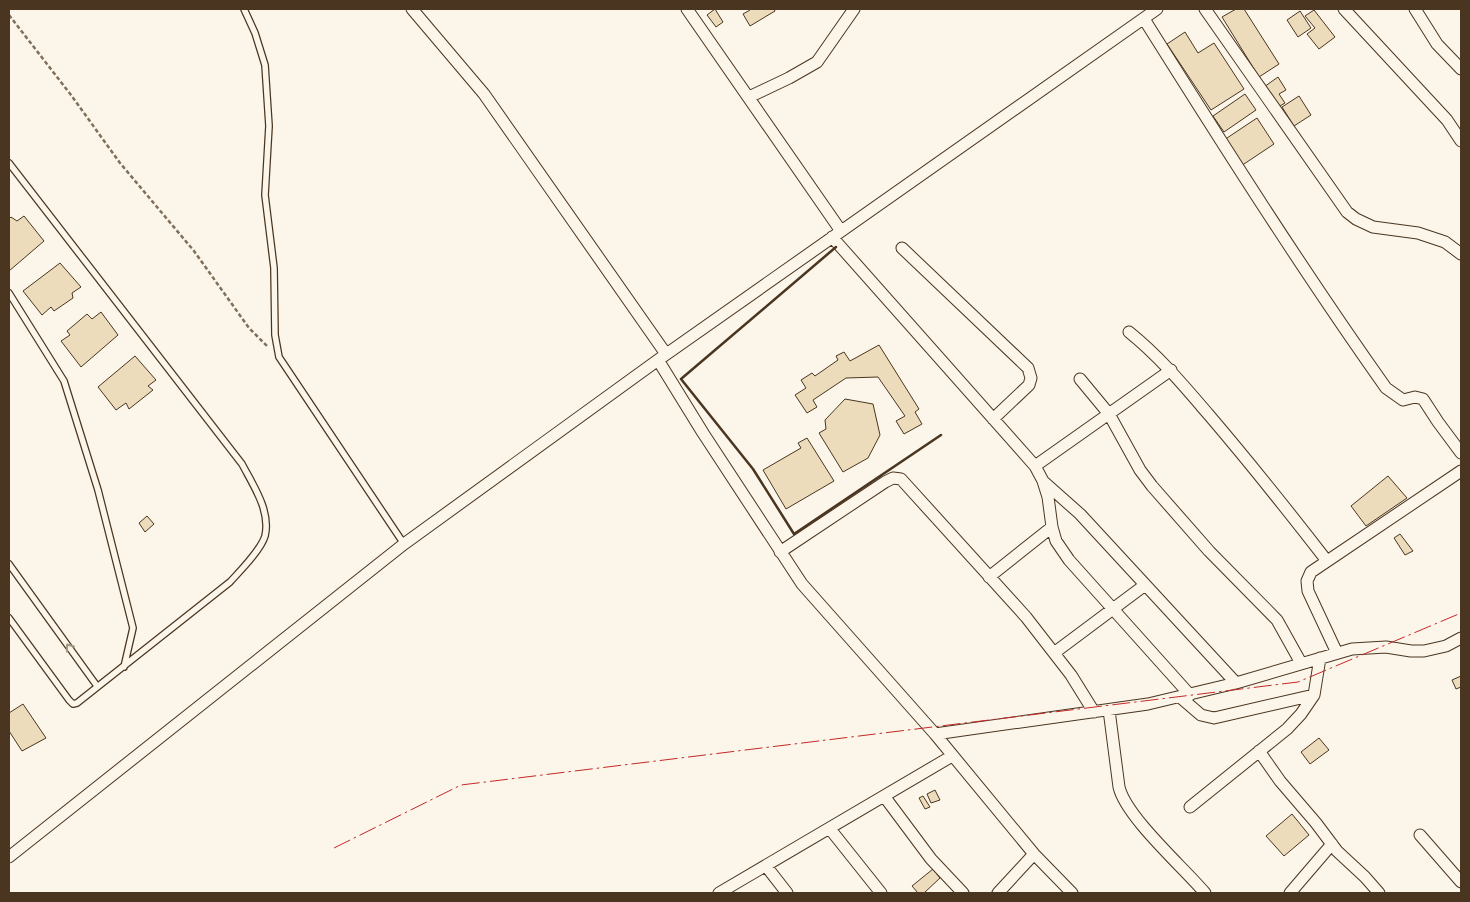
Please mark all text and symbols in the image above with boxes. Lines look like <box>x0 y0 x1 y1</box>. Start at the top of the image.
one-way arrow <box>66 643 75 653</box>

